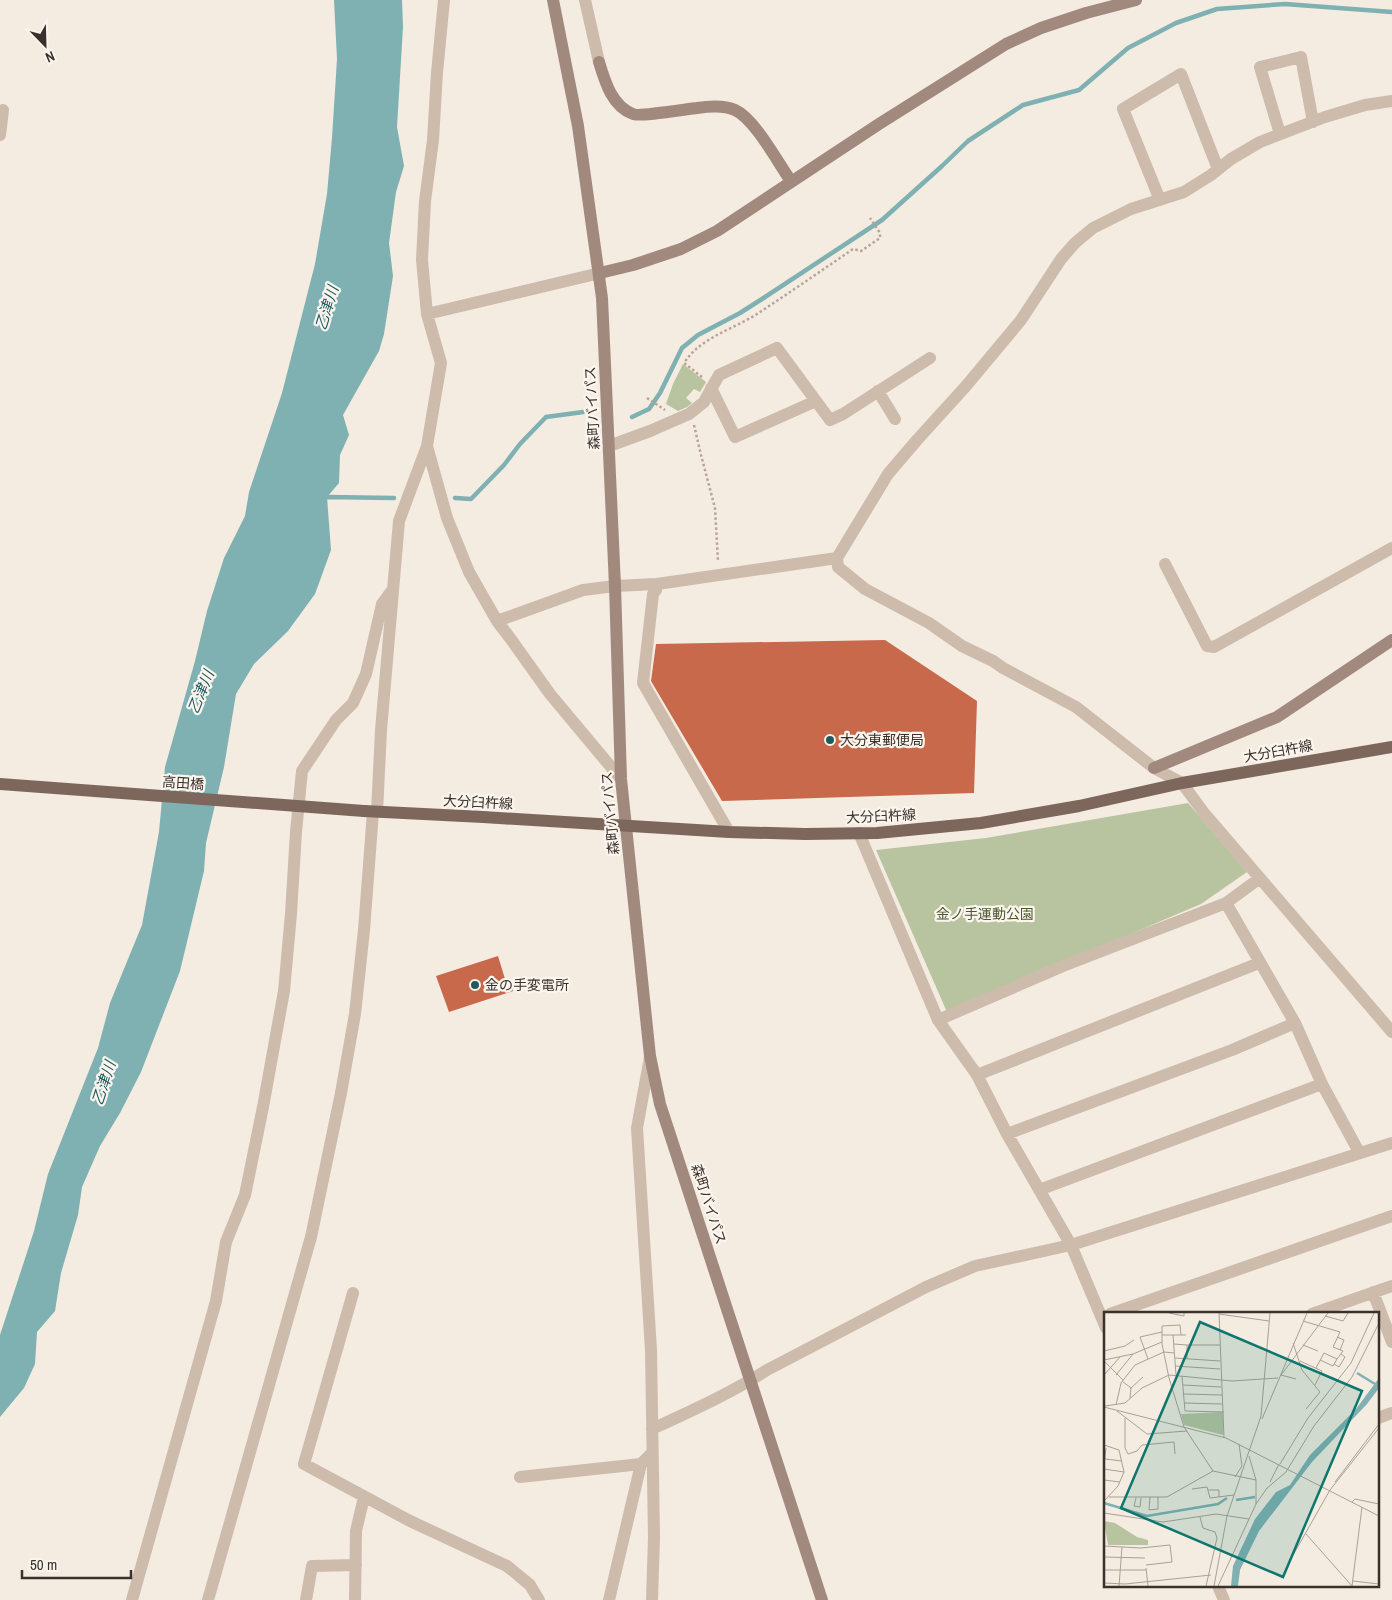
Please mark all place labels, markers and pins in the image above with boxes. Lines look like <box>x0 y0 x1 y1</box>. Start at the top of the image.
place label: 大分東郵便局 <box>840 731 924 749</box>
marker: 大分東郵便局 <box>824 734 836 746</box>
place label: 金の手変電所 <box>485 976 569 994</box>
marker: 金の手変電所 <box>469 979 481 991</box>

